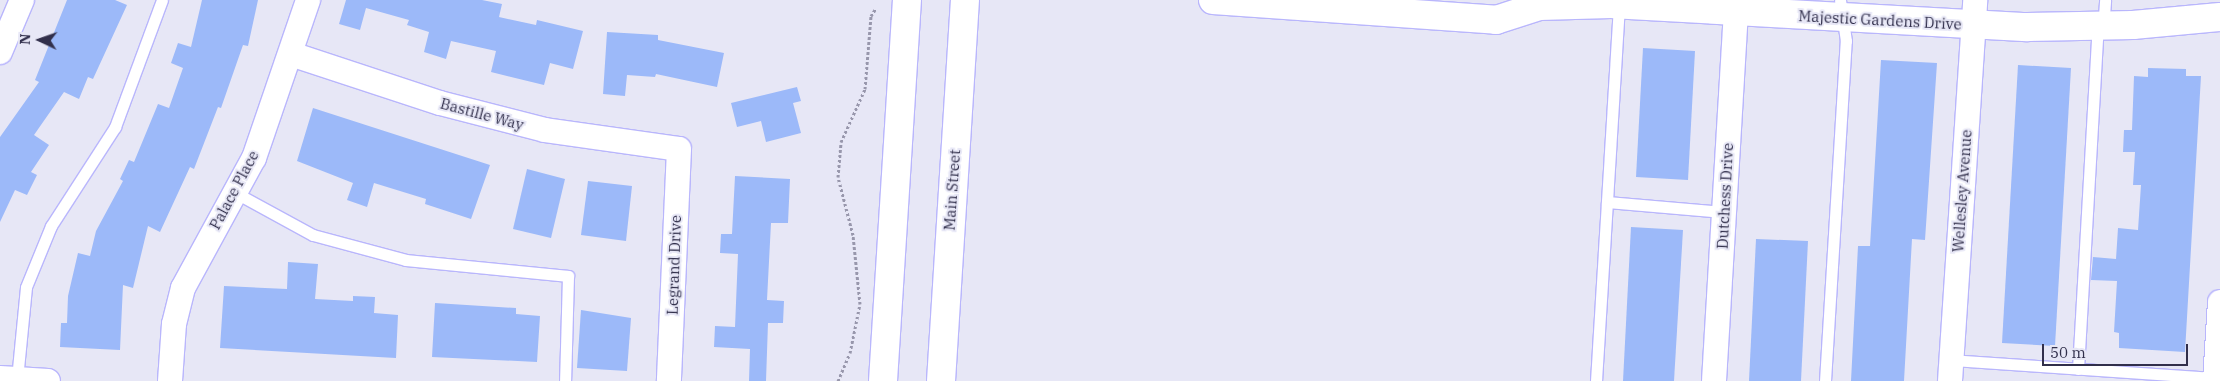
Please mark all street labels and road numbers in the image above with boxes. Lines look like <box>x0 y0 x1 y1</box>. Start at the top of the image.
street label: Majestic Gardens Drive <box>1798 7 1962 33</box>
street label: Bastille Way <box>438 94 526 134</box>
street label: Wellesley Avenue <box>1949 129 1975 253</box>
street label: Dutchess Drive <box>1713 143 1737 249</box>
street label: Palace Place <box>206 147 262 233</box>
street label: Main Street <box>940 149 964 231</box>
street label: Legrand Drive <box>663 215 685 315</box>

